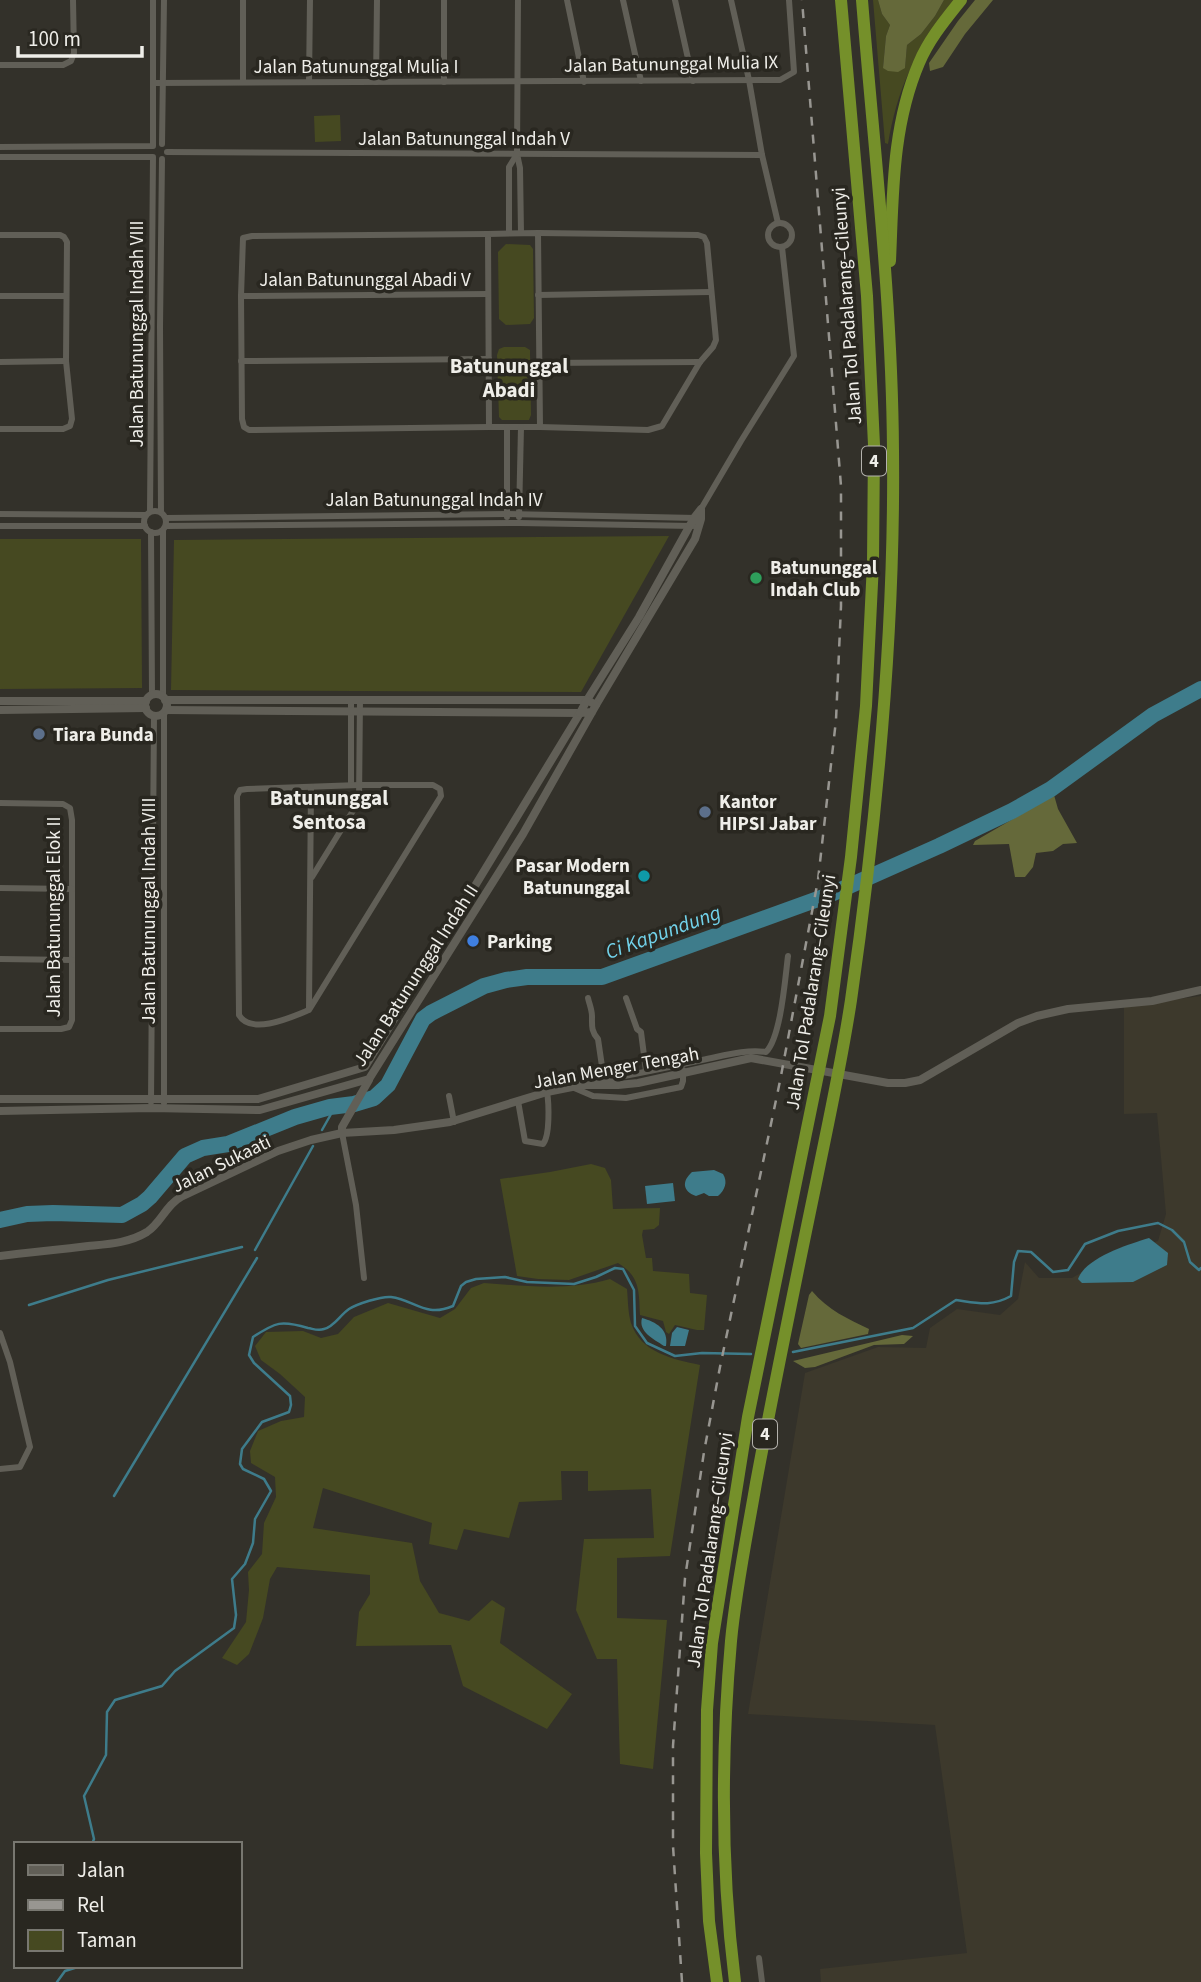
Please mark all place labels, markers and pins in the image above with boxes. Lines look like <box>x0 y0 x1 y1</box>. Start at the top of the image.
place label: Batununggal Indah Club <box>770 555 878 604</box>
marker: Batununggal Indah Club <box>748 570 764 586</box>
place label: Tiara Bunda <box>53 722 154 749</box>
marker: Tiara Bunda <box>31 726 47 742</box>
place label: Kantor HIPSI Jabar <box>719 789 817 838</box>
marker: Kantor HIPSI Jabar <box>697 804 713 820</box>
place label: Pasar Modern Batununggal <box>515 853 631 902</box>
marker: Pasar Modern Batununggal <box>636 868 652 884</box>
place label: Parking <box>487 929 552 956</box>
marker: Parking <box>465 933 481 949</box>

